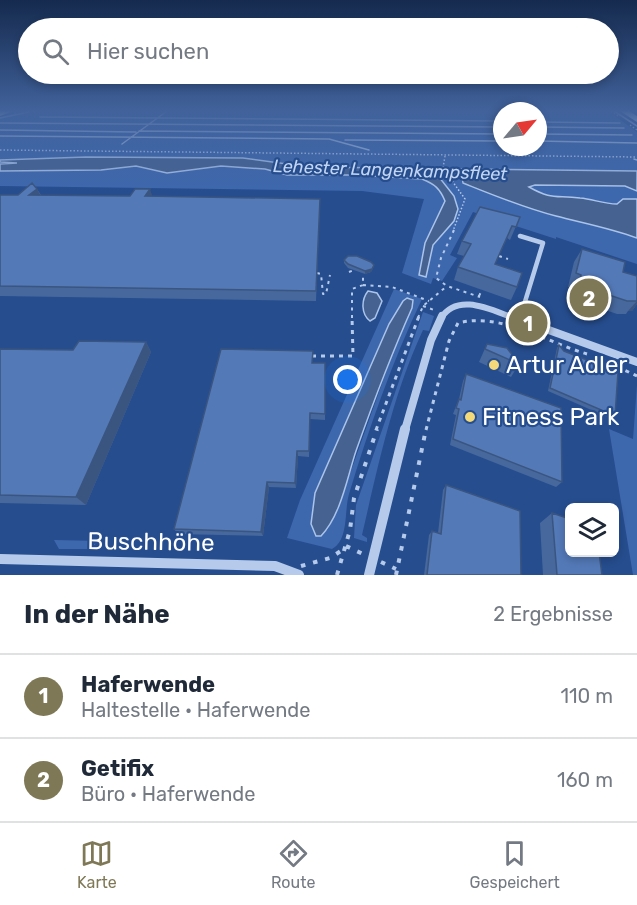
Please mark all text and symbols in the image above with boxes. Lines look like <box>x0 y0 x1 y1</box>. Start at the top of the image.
search box <box>18 18 619 84</box>
icon: search <box>39 35 72 68</box>
text: Hier suchen <box>87 38 209 65</box>
north arrow <box>493 102 547 156</box>
water label: Lehester Langenkampsfleet <box>273 155 509 185</box>
pin: 2 <box>570 276 608 320</box>
pin: 1 <box>508 300 548 346</box>
place label: Artur Adler <box>506 351 627 379</box>
marker: Artur Adler <box>487 358 501 372</box>
your location <box>333 365 362 394</box>
place label: Fitness Park <box>482 403 620 431</box>
marker: Fitness Park <box>463 410 477 424</box>
map controls <box>565 503 619 557</box>
button: layers <box>565 503 619 557</box>
street label: Buschhöhe <box>87 527 215 557</box>
text: In der Nähe <box>24 599 170 630</box>
text: 2 Ergebnisse <box>493 602 613 626</box>
text: Haferwende <box>81 671 215 698</box>
text: 1 <box>39 684 48 708</box>
text: 110 m <box>561 684 613 708</box>
text: Haltestelle · Haferwende <box>81 698 310 722</box>
text: Getifix <box>81 755 154 782</box>
text: 2 <box>37 768 50 792</box>
text: 160 m <box>557 768 613 792</box>
text: Büro · Haferwende <box>81 782 255 806</box>
tab: Karte <box>77 837 117 892</box>
tab: Route <box>271 837 315 892</box>
tab: Gespeichert <box>470 837 560 892</box>

